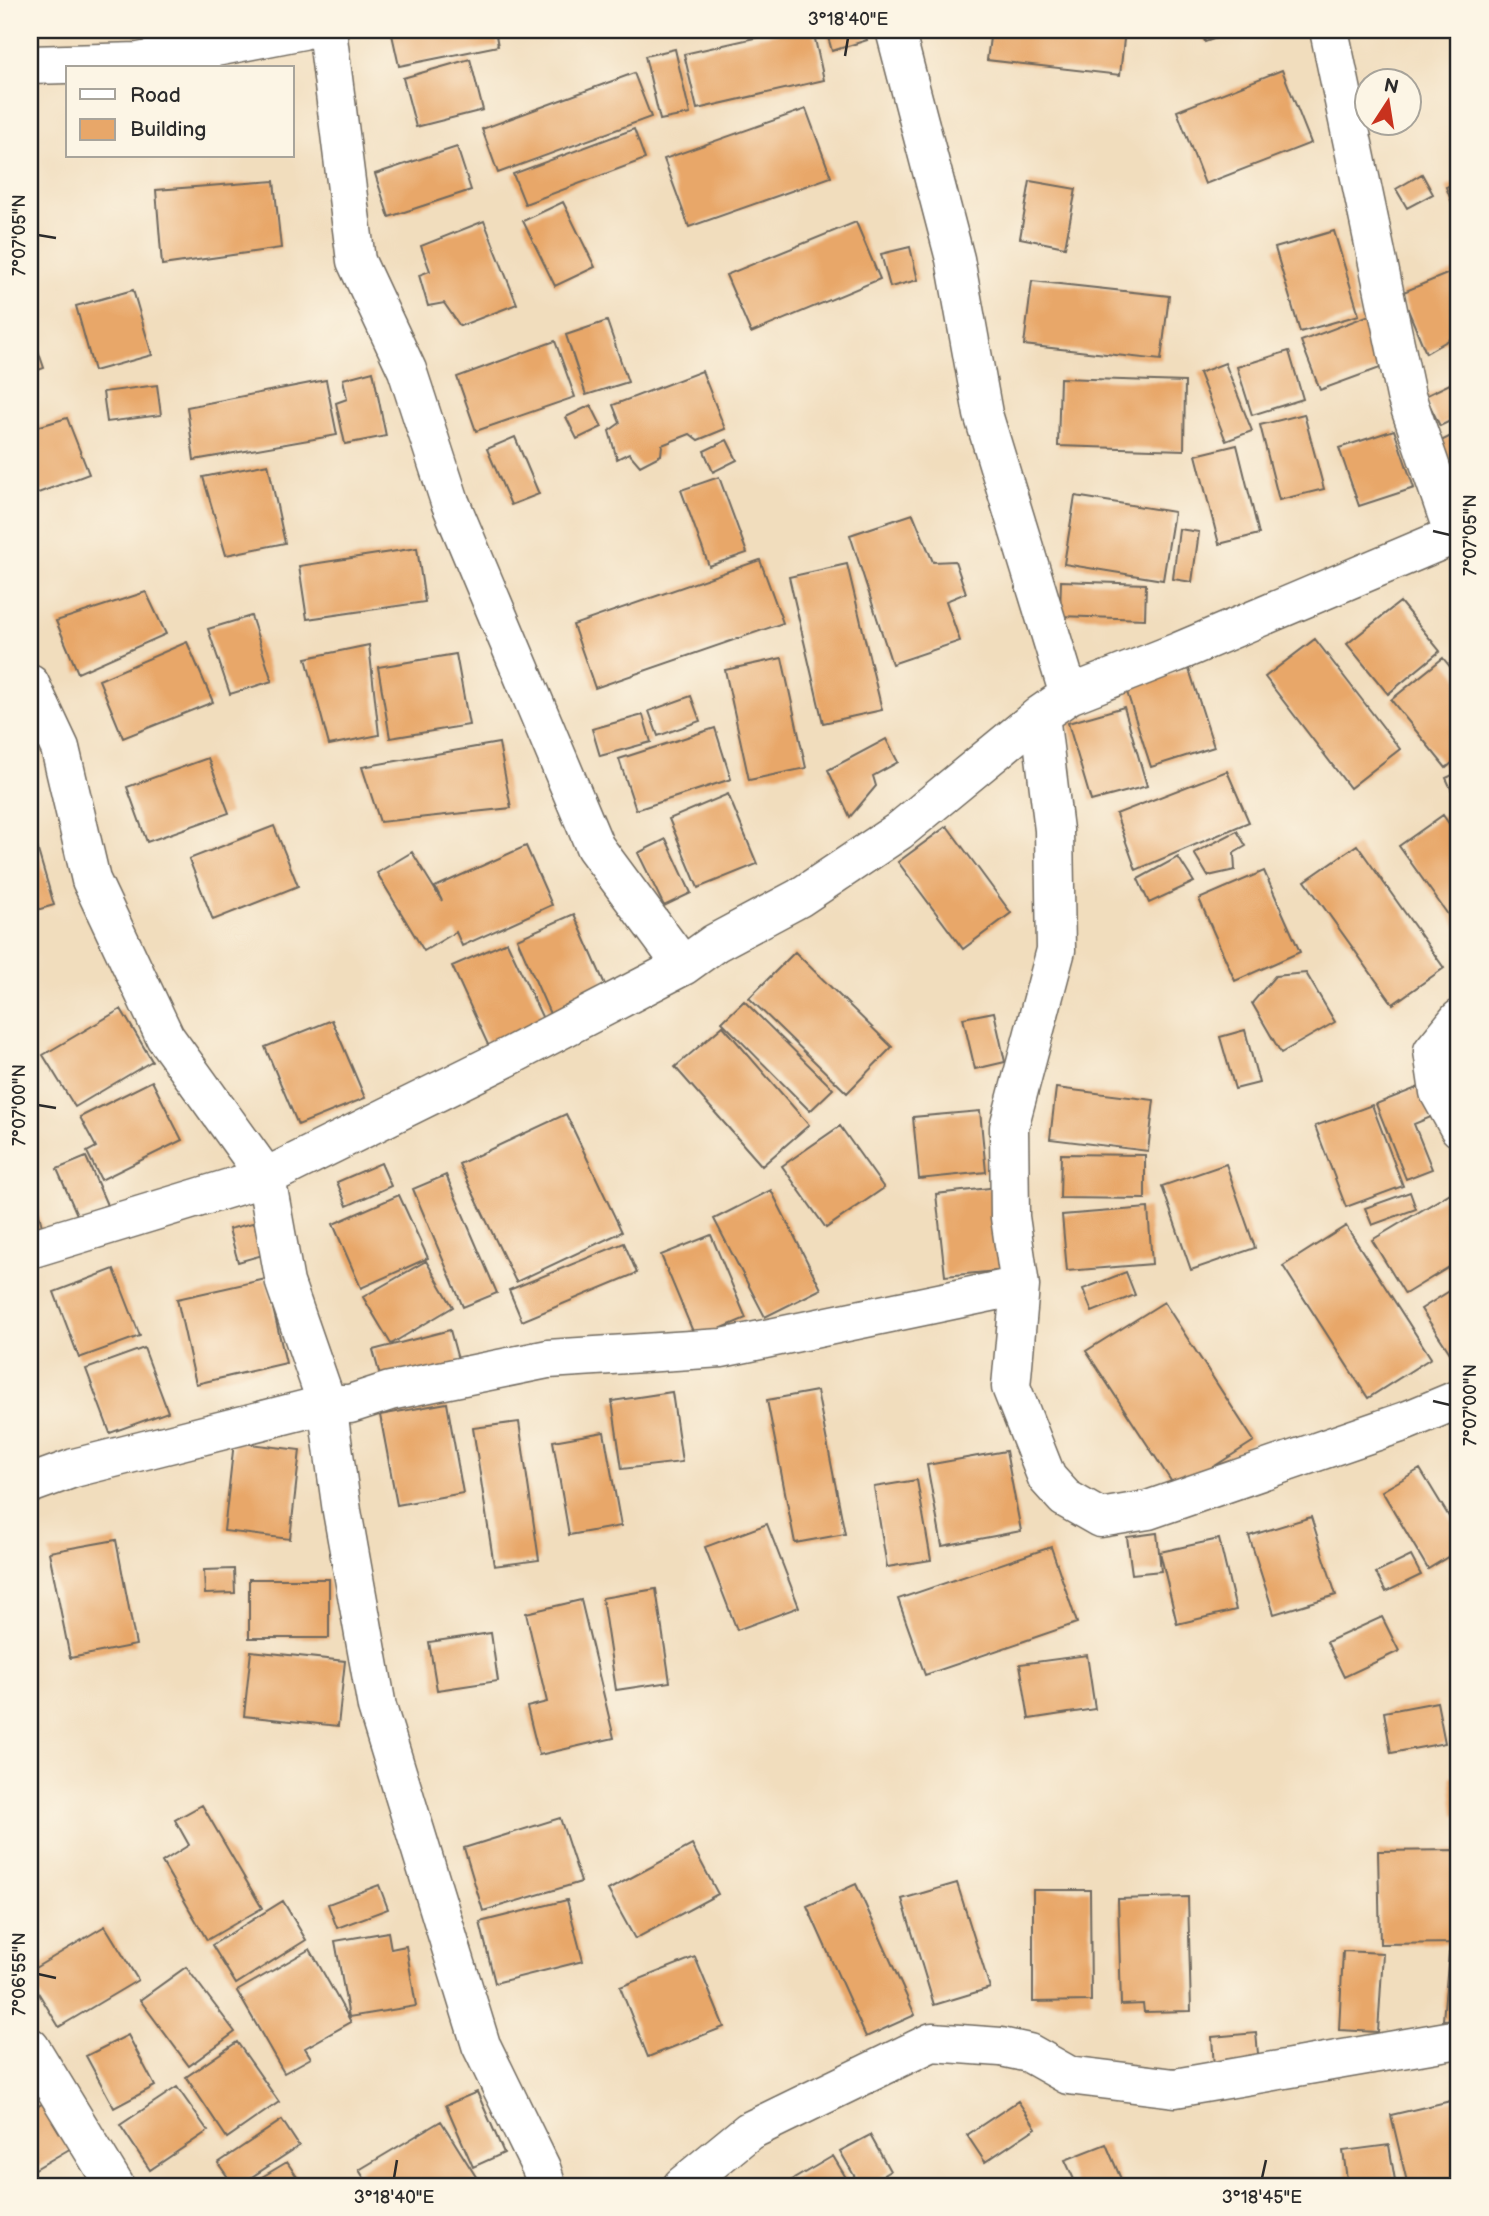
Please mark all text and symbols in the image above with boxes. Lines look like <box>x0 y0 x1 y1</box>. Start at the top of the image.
text: 3°18'40"E <box>808 9 888 30</box>
legend <box>66 66 294 158</box>
north arrow <box>1352 66 1422 136</box>
text: N <box>1382 74 1401 100</box>
text: Road <box>130 83 181 108</box>
text: Building <box>130 117 206 142</box>
text: 7°07'05"N <box>9 194 30 276</box>
text: 7°07'05"N <box>1460 494 1481 576</box>
text: 7°07'00"N <box>9 1064 30 1146</box>
text: 7°07'00"N <box>1460 1364 1481 1446</box>
text: 7°06'55"N <box>9 1932 30 2016</box>
text: 3°18'40"E <box>354 2187 434 2208</box>
text: 3°18'45"E <box>1222 2187 1302 2208</box>

